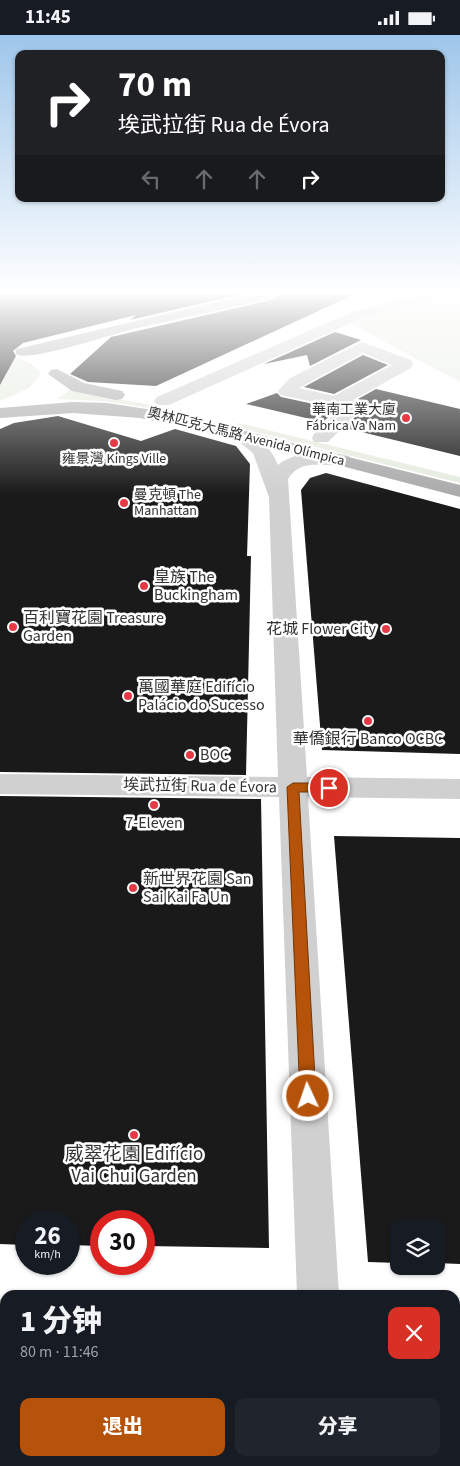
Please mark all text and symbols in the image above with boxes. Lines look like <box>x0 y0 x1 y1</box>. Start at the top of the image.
text: 11:45 <box>25 4 71 31</box>
text: 70 m <box>118 60 192 110</box>
icon: right <box>35 70 100 135</box>
text: 埃武拉街 Rua de Évora <box>118 109 330 141</box>
icon: left <box>137 165 165 193</box>
icon: ahead <box>190 165 218 193</box>
icon: ahead <box>243 165 271 193</box>
icon: right <box>296 165 324 193</box>
place label: 華南工業大廈 Fábrica Va Nam <box>306 400 396 436</box>
street label: 奧林匹克大馬路 Avenida Olímpica <box>145 403 347 471</box>
marker: 華南工業大廈 Fábrica Va Nam <box>400 412 412 424</box>
marker: 雍景灣 Kings Ville <box>108 437 120 449</box>
place label: 雍景灣 Kings Ville <box>62 449 166 469</box>
place label: 曼克頓 The Manhattan <box>134 485 201 521</box>
marker: 曼克頓 The Manhattan <box>118 497 130 509</box>
place label: 皇族 The Buckingham <box>154 566 238 606</box>
marker: 皇族 The Buckingham <box>138 580 150 592</box>
place label: 百利寶花園 Treasure Garden <box>23 607 164 647</box>
place label: 花城 Flower City <box>266 618 377 640</box>
marker: 百利寶花園 Treasure Garden <box>7 621 19 633</box>
marker: 花城 Flower City <box>380 623 392 635</box>
place label: 萬國華庭 Edifício Palácio do Sucesso <box>138 676 265 716</box>
marker: 萬國華庭 Edifício Palácio do Sucesso <box>122 690 134 702</box>
marker: 華僑銀行 Banco OCBC <box>362 715 374 727</box>
place label: 華僑銀行 Banco OCBC <box>293 728 443 750</box>
place label: BOC <box>200 744 229 766</box>
marker: BOC <box>184 749 196 761</box>
pin <box>308 767 350 809</box>
street label: 埃武拉街 Rua de Évora <box>123 774 277 798</box>
icon: arrive <box>315 774 343 802</box>
marker: 7-Eleven <box>148 799 160 811</box>
place label: 7-Eleven <box>125 812 183 834</box>
place label: 新世界花園 San Sai Kai Fa Un <box>143 868 252 908</box>
marker: 新世界花園 San Sai Kai Fa Un <box>127 882 139 894</box>
position arrow <box>281 1069 333 1121</box>
marker: 威翠花園 Edifício Vai Chui Garden <box>128 1129 140 1141</box>
place label: 威翠花園 Edifício Vai Chui Garden <box>65 1141 203 1190</box>
speed limit sign: 30 <box>90 1210 155 1275</box>
text: 26 <box>34 1218 61 1254</box>
map controls <box>390 1220 445 1275</box>
button: layers <box>390 1220 445 1275</box>
text: km/h <box>34 1246 61 1263</box>
text: 1 分钟 <box>20 1300 102 1343</box>
button: close <box>388 1307 440 1359</box>
text: 80 m · 11:46 <box>20 1341 99 1363</box>
button: 退出 <box>20 1398 225 1456</box>
button: 分享 <box>235 1398 440 1456</box>

